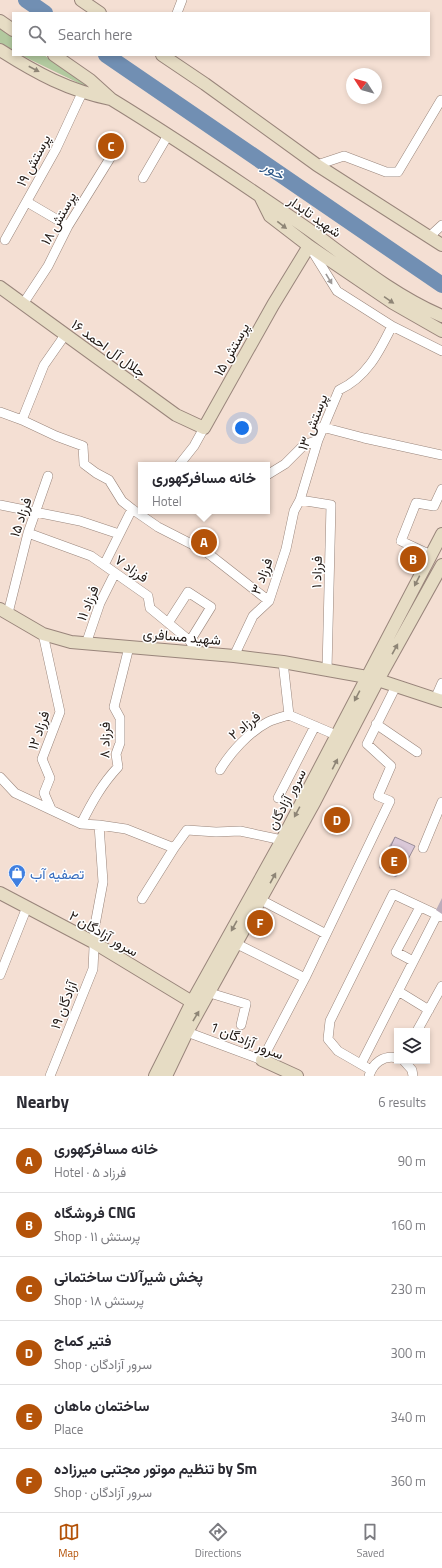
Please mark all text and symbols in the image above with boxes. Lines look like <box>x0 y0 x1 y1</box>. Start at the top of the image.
search box <box>12 12 430 56</box>
icon: search <box>26 23 48 45</box>
text: Search here <box>58 23 132 46</box>
one-way arrow <box>28 66 39 73</box>
north arrow <box>346 68 382 104</box>
street label: پرستش ۱۹ <box>10 130 56 190</box>
pin: C <box>98 131 124 161</box>
water label: خور <box>258 154 290 186</box>
street label: پرستش ۱۸ <box>35 187 81 248</box>
street label: شهید تابدار <box>283 189 346 242</box>
one-way arrow <box>277 221 288 230</box>
one-way arrow <box>326 273 333 285</box>
one-way arrow <box>384 296 394 304</box>
street label: جلال آل احمد ۱۶ <box>67 314 151 382</box>
street label: پرستش ۱۵ <box>208 318 254 379</box>
street label: پرستش ۱۳ <box>292 391 332 453</box>
your location <box>232 418 252 438</box>
popup <box>138 462 270 514</box>
text: خانه مسافرکهوری <box>152 466 256 489</box>
text: Hotel <box>152 491 182 511</box>
street label: فرزاد ۱۵ <box>3 494 37 540</box>
pin: A <box>191 527 217 557</box>
pin: B <box>400 544 426 574</box>
street label: فرزاد ۷ <box>111 549 153 587</box>
street label: فرزاد ۳ <box>244 555 278 597</box>
street label: فرزاد ۱ <box>305 556 327 588</box>
one-way arrow <box>414 575 420 587</box>
street label: فرزاد ۱۱ <box>70 582 104 624</box>
street label: شهید مسافری <box>142 622 222 650</box>
one-way arrow <box>392 643 399 655</box>
one-way arrow <box>354 691 360 702</box>
street label: فرزاد ۲ <box>223 706 265 744</box>
street label: فرزاد ۱۲ <box>22 708 54 752</box>
street label: فرزاد ۸ <box>93 721 115 759</box>
one-way arrow <box>332 758 338 770</box>
street label: سرور آزادگان <box>261 765 311 833</box>
pin: D <box>324 805 350 835</box>
one-way arrow <box>293 806 300 817</box>
pin: E <box>381 846 407 876</box>
shop icon: تصفیه آب <box>7 863 27 888</box>
place label: تصفیه آب <box>30 863 84 884</box>
one-way arrow <box>270 872 276 884</box>
street label: سرور آزادگان ۲ <box>65 905 143 961</box>
pin: F <box>247 908 273 938</box>
one-way arrow <box>231 920 238 931</box>
street label: آزادگان ۱۹ <box>44 976 82 1032</box>
one-way arrow <box>193 1010 200 1022</box>
street label: سرور آزادگان 1 <box>207 1016 287 1064</box>
map controls <box>394 1028 430 1064</box>
button: layers <box>394 1028 430 1064</box>
text: Nearby <box>16 1089 69 1115</box>
text: 6 results <box>378 1092 426 1112</box>
text: خانه مسافرکهوری <box>54 1137 158 1160</box>
text: A <box>25 1151 33 1171</box>
text: 90 m <box>398 1151 426 1171</box>
text: Hotel · فرزاد ۵ <box>54 1162 126 1182</box>
text: فروشگاه CNG <box>54 1201 136 1224</box>
text: B <box>25 1215 33 1235</box>
text: 160 m <box>390 1215 426 1235</box>
text: Shop · پرستش ۱۱ <box>54 1226 140 1246</box>
text: پخش شیرآلات ساختمانی <box>54 1265 203 1288</box>
text: C <box>25 1279 33 1299</box>
text: 230 m <box>390 1279 426 1299</box>
text: Shop · پرستش ۱۸ <box>54 1290 144 1310</box>
text: فتیر کماج <box>54 1329 111 1352</box>
text: D <box>25 1343 33 1363</box>
text: 300 m <box>390 1343 426 1363</box>
text: Shop · سرور آزادگان <box>54 1354 152 1374</box>
text: ساختمان ماهان <box>54 1394 150 1417</box>
text: E <box>25 1407 33 1427</box>
text: 340 m <box>390 1407 426 1427</box>
text: Place <box>54 1419 83 1439</box>
text: تنظیم موتور مجتبی میرزاده by Sm <box>54 1457 257 1480</box>
text: F <box>26 1471 32 1491</box>
text: 360 m <box>390 1471 426 1491</box>
text: Shop · سرور آزادگان <box>54 1482 152 1502</box>
tab: Map <box>58 1521 80 1561</box>
tab: Directions <box>195 1521 241 1561</box>
tab: Saved <box>356 1521 384 1561</box>

